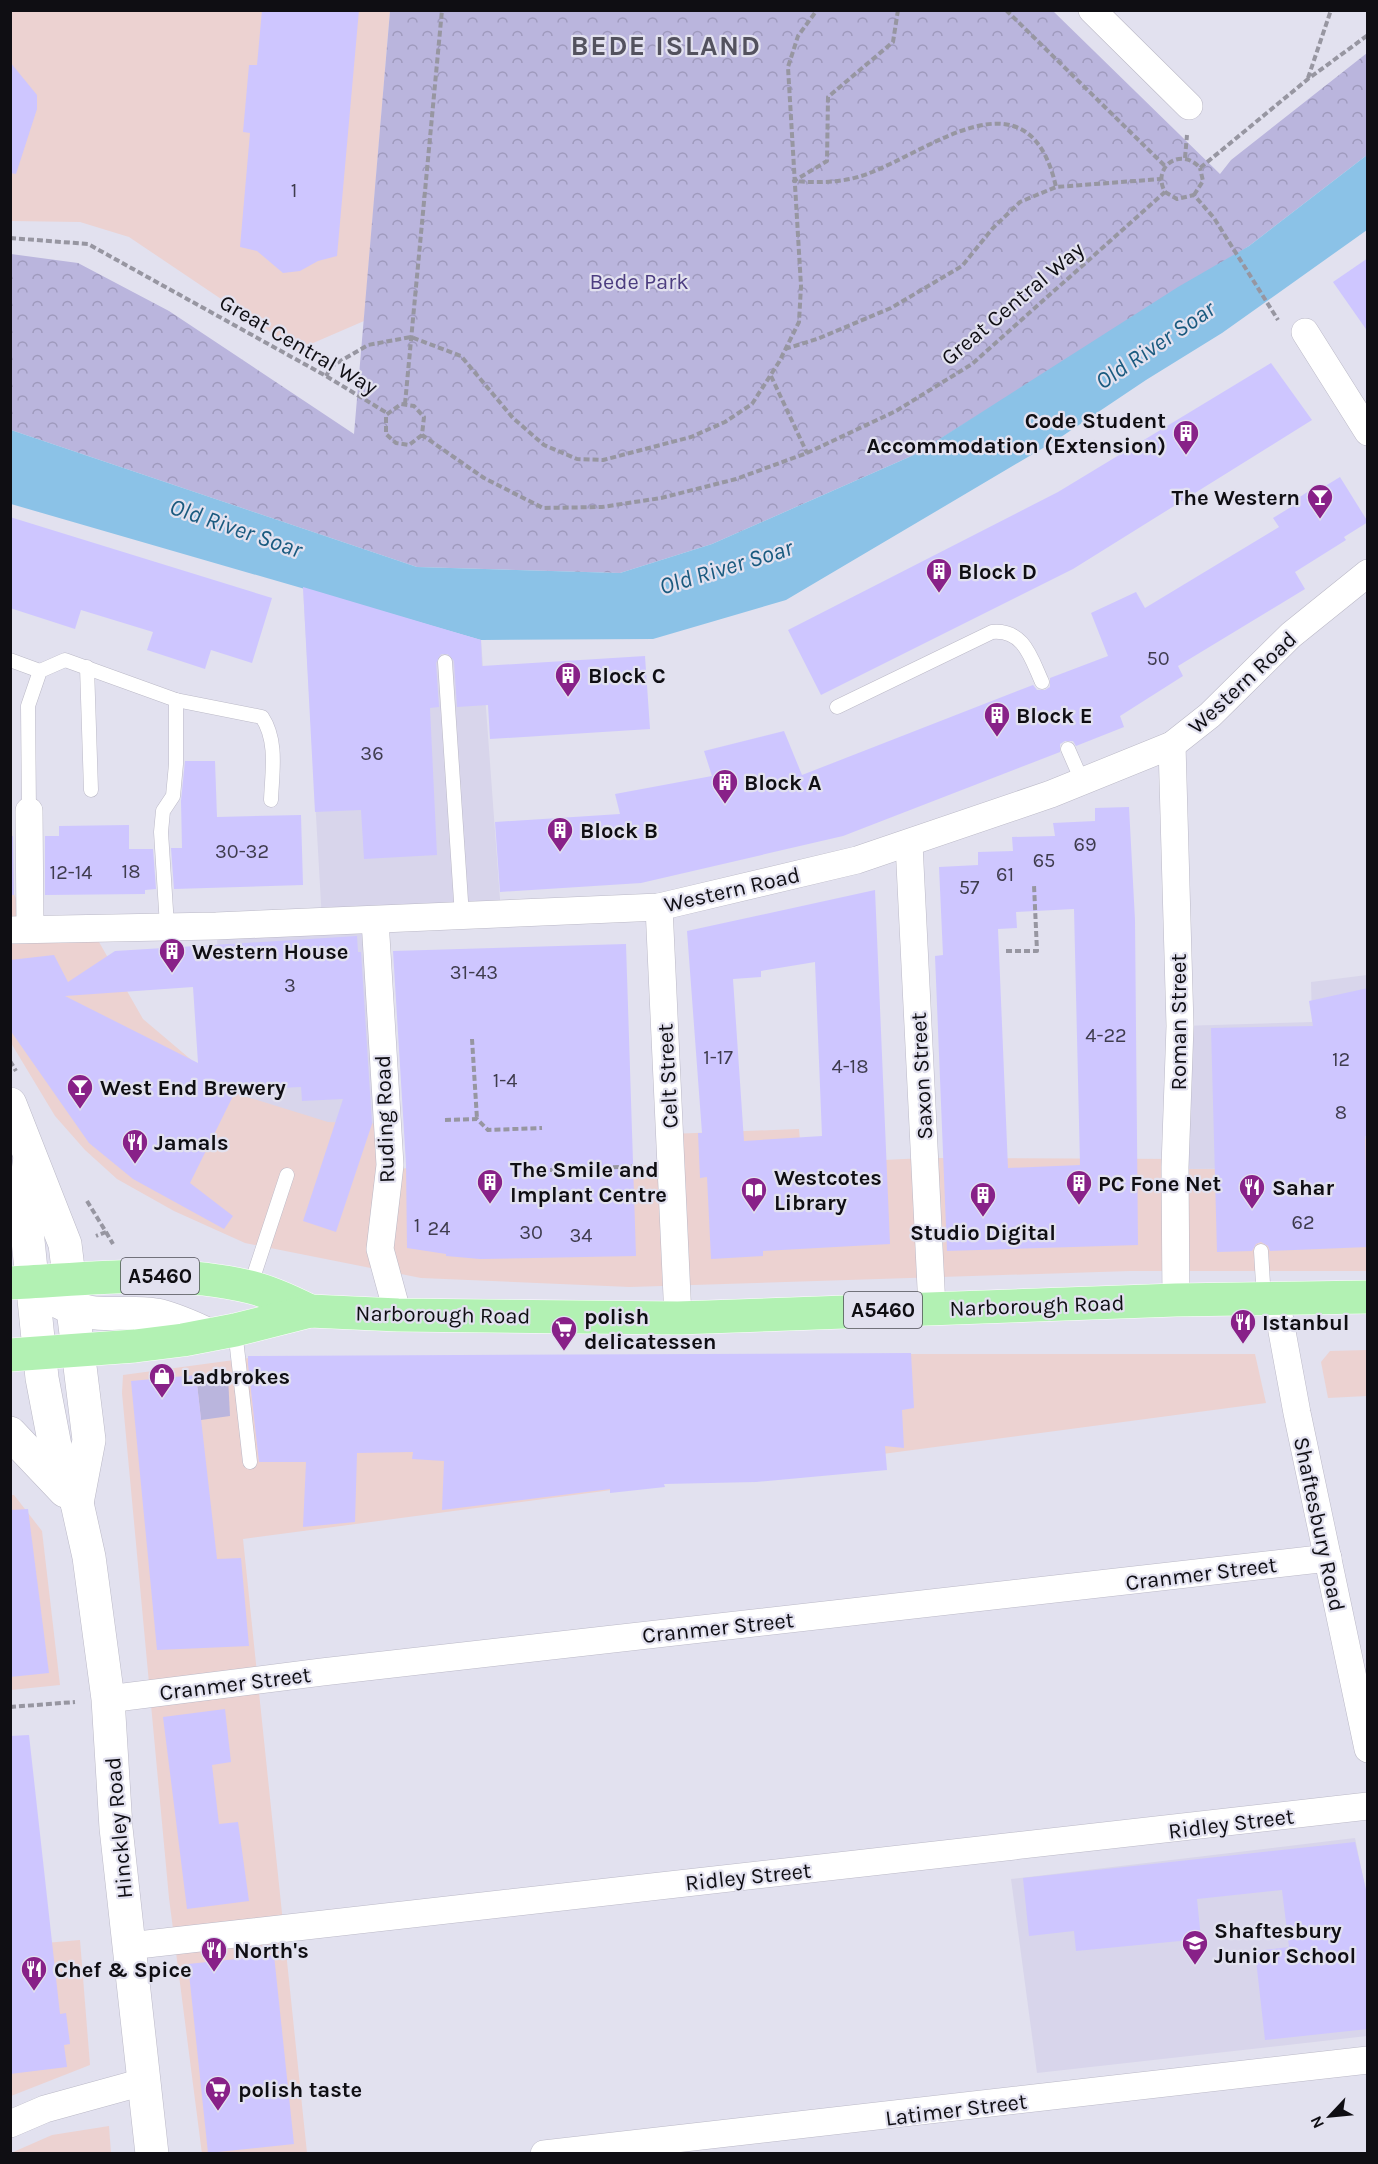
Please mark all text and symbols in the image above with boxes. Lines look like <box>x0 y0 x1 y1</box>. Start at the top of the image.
district label: BEDE ISLAND <box>571 29 761 62</box>
house number: 1 <box>291 179 297 202</box>
street label: Great Central Way <box>936 237 1089 371</box>
park label: Bede Park <box>589 269 689 295</box>
street label: Great Central Way <box>215 289 382 401</box>
water label: Old River Soar <box>1090 294 1221 395</box>
place label: Code Student Accommodation (Extension) <box>867 408 1166 459</box>
building icon: Code Student Accommodation (Extension) <box>1171 418 1201 456</box>
bar icon: The Western <box>1305 482 1335 520</box>
place label: The Western <box>1171 485 1300 511</box>
water label: Old River Soar <box>166 492 307 564</box>
water label: Old River Soar <box>656 533 797 601</box>
building icon: Block D <box>924 556 954 594</box>
place label: Block D <box>958 559 1037 585</box>
street label: Western Road <box>1183 626 1302 739</box>
house number: 50 <box>1146 647 1170 670</box>
building icon: Block C <box>553 660 583 698</box>
place label: Block C <box>588 663 666 689</box>
building icon: Block E <box>982 700 1012 738</box>
place label: Block E <box>1016 703 1093 729</box>
house number: 36 <box>360 742 384 765</box>
building icon: Block A <box>710 767 740 805</box>
place label: Block A <box>744 770 822 796</box>
building icon: Block B <box>545 815 575 853</box>
place label: Block B <box>580 818 658 844</box>
house number: 69 <box>1073 833 1097 856</box>
house number: 30-32 <box>215 840 269 863</box>
house number: 65 <box>1033 849 1055 872</box>
house number: 18 <box>122 860 140 883</box>
house number: 12-14 <box>50 861 92 884</box>
street label: Western Road <box>662 862 803 918</box>
house number: 61 <box>996 863 1014 886</box>
house number: 57 <box>959 876 980 899</box>
building icon: Western House <box>157 936 187 974</box>
place label: Western House <box>192 939 348 965</box>
street label: Roman Street <box>1166 953 1192 1091</box>
house number: 31-43 <box>450 961 498 984</box>
house number: 3 <box>284 974 296 997</box>
street label: Saxon Street <box>906 1012 938 1140</box>
street label: Celt Street <box>652 1023 684 1129</box>
house number: 4-22 <box>1085 1024 1127 1047</box>
house number: 1-17 <box>703 1046 733 1069</box>
house number: 12 <box>1332 1048 1350 1071</box>
street label: Ruding Road <box>370 1055 400 1183</box>
house number: 4-18 <box>831 1055 869 1078</box>
house number: 1-4 <box>493 1069 517 1092</box>
bar icon: West End Brewery <box>65 1072 95 1110</box>
place label: West End Brewery <box>100 1075 286 1101</box>
house number: 8 <box>1335 1101 1347 1124</box>
restaurant icon: Jamals <box>120 1127 150 1165</box>
place label: Jamals <box>154 1130 229 1156</box>
place label: The Smile and Implant Centre <box>510 1157 667 1208</box>
place label: Westcotes Library <box>774 1165 882 1216</box>
building icon: The Smile and Implant Centre <box>475 1167 505 1205</box>
building icon: PC Fone Net <box>1064 1168 1094 1206</box>
place label: PC Fone Net <box>1098 1171 1221 1197</box>
restaurant icon: Sahar <box>1237 1172 1267 1210</box>
library icon: Westcotes Library <box>739 1175 769 1213</box>
place label: Sahar <box>1272 1175 1334 1201</box>
building icon: Studio Digital <box>968 1180 998 1218</box>
house number: 62 <box>1291 1211 1315 1234</box>
house number: 1 <box>414 1214 420 1237</box>
house number: 24 <box>428 1217 450 1240</box>
place label: Studio Digital <box>910 1220 1056 1246</box>
house number: 30 <box>519 1221 543 1244</box>
house number: 34 <box>570 1224 592 1247</box>
road number: A5460 <box>121 1258 199 1294</box>
street label: Narborough Road <box>949 1290 1125 1322</box>
road number: A5460 <box>844 1292 922 1328</box>
street label: Narborough Road <box>355 1300 531 1330</box>
place label: polish delicatessen <box>584 1304 717 1355</box>
restaurant icon: Istanbul <box>1228 1307 1258 1345</box>
place label: Istanbul <box>1262 1310 1350 1336</box>
supermarket icon: polish delicatessen <box>549 1314 579 1352</box>
shop icon: Ladbrokes <box>147 1361 177 1399</box>
place label: Ladbrokes <box>182 1364 290 1390</box>
street label: Shaftesbury Road <box>1288 1435 1350 1614</box>
street label: Cranmer Street <box>1124 1552 1278 1596</box>
street label: Cranmer Street <box>641 1607 795 1649</box>
street label: Cranmer Street <box>158 1662 312 1706</box>
street label: Hinckley Road <box>100 1756 138 1900</box>
street label: Ridley Street <box>1167 1803 1295 1845</box>
street label: Ridley Street <box>684 1857 812 1897</box>
place label: Shaftesbury Junior School <box>1214 1918 1356 1969</box>
school or university icon: Shaftesbury Junior School <box>1180 1928 1210 1966</box>
restaurant icon: North's <box>199 1935 229 1973</box>
place label: North's <box>234 1938 309 1964</box>
restaurant icon: Chef & Spice <box>19 1954 49 1992</box>
place label: Chef & Spice <box>54 1957 192 1983</box>
supermarket icon: polish taste <box>203 2074 233 2112</box>
place label: polish taste <box>238 2077 362 2103</box>
north arrow <box>1300 2086 1360 2146</box>
street label: Latimer Street <box>884 2088 1029 2132</box>
text: N <box>1306 2113 1328 2132</box>

